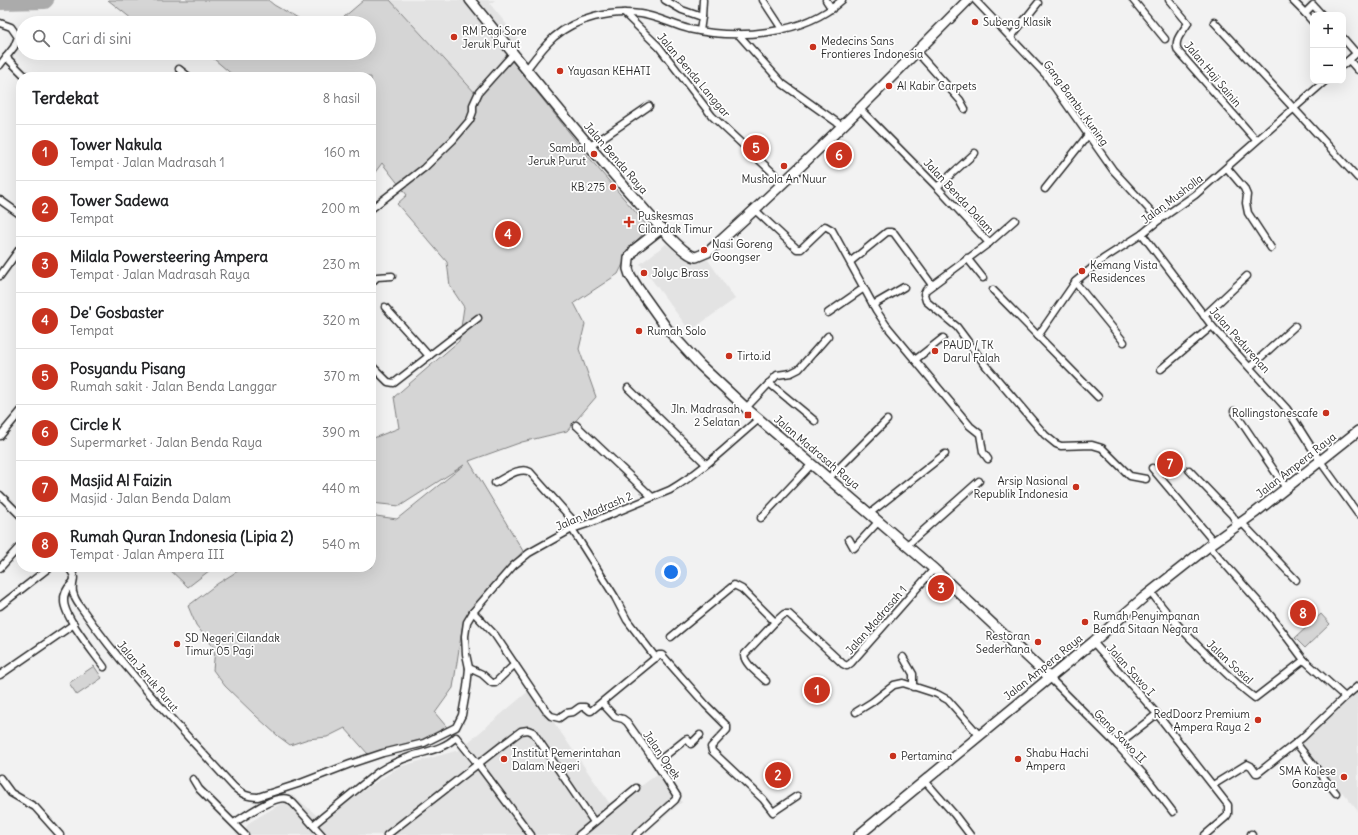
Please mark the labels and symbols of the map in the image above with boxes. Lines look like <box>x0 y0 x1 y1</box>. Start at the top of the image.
place label: Subeng Klasik <box>983 15 1052 29</box>
marker: Subeng Klasik <box>970 17 980 27</box>
place label: RM Pagi Sore Jeruk Purut <box>462 24 527 51</box>
street label: Jalan Benda Langgar <box>655 30 734 121</box>
marker: RM Pagi Sore Jeruk Purut <box>449 32 459 42</box>
place label: Medecins Sans Frontieres Indonesia <box>821 34 923 61</box>
street label: Jalan Haji Sainin <box>1181 38 1245 110</box>
marker: Medecins Sans Frontieres Indonesia <box>808 42 818 52</box>
street label: Gang Bambu Kuning <box>1040 58 1112 148</box>
place label: Yayasan KEHATI <box>568 64 651 78</box>
marker: Yayasan KEHATI <box>555 66 565 76</box>
place label: Al Kabir Carpets <box>897 79 977 93</box>
marker: Al Kabir Carpets <box>884 81 894 91</box>
street label: Jalan Benda Raya <box>581 119 651 197</box>
pin: 5 <box>743 133 769 163</box>
pin: 6 <box>826 140 852 170</box>
place label: Sambal Jeruk Purut <box>528 141 586 168</box>
marker: Sambal Jeruk Purut <box>589 149 599 159</box>
street label: Jalan Benda Dalam <box>921 156 997 236</box>
marker: Mushola An Nuur <box>779 161 789 171</box>
street label: Jalan Musholla <box>1138 171 1206 227</box>
place label: Mushola An Nuur <box>741 172 827 186</box>
place label: KB 275 <box>571 180 605 194</box>
marker: KB 275 <box>608 182 618 192</box>
place label: Puskesmas Cilandak Timur <box>638 209 713 236</box>
marker: Puskesmas Cilandak Timur <box>623 216 635 228</box>
pin: 4 <box>495 219 521 249</box>
place label: Nasi Goreng Goongser <box>712 237 773 264</box>
marker: Nasi Goreng Goongser <box>699 245 709 255</box>
place label: Kemang Vista Residences <box>1090 258 1158 285</box>
place label: Jolyc Brass <box>652 266 709 280</box>
marker: Kemang Vista Residences <box>1077 266 1087 276</box>
marker: Jolyc Brass <box>639 268 649 278</box>
street label: Jalan Pedurenan <box>1207 304 1273 376</box>
place label: Rumah Solo <box>647 324 706 338</box>
marker: Rumah Solo <box>634 326 644 336</box>
place label: PAUD / TK Darul Falah <box>943 338 1000 365</box>
marker: PAUD / TK Darul Falah <box>930 346 940 356</box>
place label: Tirto.id <box>737 349 771 363</box>
marker: Tirto.id <box>724 351 734 361</box>
place label: Jln. Madrasah 2 Selatan <box>671 402 740 429</box>
place label: Rollingstonescafe <box>1232 406 1318 420</box>
marker: Rollingstonescafe <box>1321 408 1331 418</box>
marker: Jln. Madrasah 2 Selatan <box>743 410 753 420</box>
street label: Jalan Madrasah Raya <box>771 412 863 492</box>
street label: Jalan Ampera Raya <box>1253 429 1339 501</box>
pin: 7 <box>1157 449 1183 479</box>
place label: Arsip Nasional Republik Indonesia <box>974 474 1068 501</box>
marker: Arsip Nasional Republik Indonesia <box>1071 482 1081 492</box>
street label: Jalan Madrash 2 <box>554 489 634 533</box>
your location <box>661 562 681 582</box>
pin: 3 <box>928 573 954 603</box>
street label: Jalan Madrasah 1 <box>842 583 910 657</box>
pin: 8 <box>1290 598 1316 628</box>
place label: Rumah Penyimpanan Benda Sitaan Negara <box>1093 609 1200 636</box>
marker: Rumah Penyimpanan Benda Sitaan Negara <box>1080 617 1090 627</box>
place label: Restoran Sederhana <box>976 629 1030 656</box>
place label: SD Negeri Cilandak Timur 05 Pagi <box>185 631 280 658</box>
street label: Jalan Ampera Raya <box>1001 631 1085 703</box>
marker: Restoran Sederhana <box>1033 637 1043 647</box>
street label: Jalan Sosial <box>1204 637 1256 687</box>
street label: Jalan Jeruk Purut <box>114 638 182 714</box>
marker: SD Negeri Cilandak Timur 05 Pagi <box>172 639 182 649</box>
street label: Jalan Sawo I <box>1104 641 1158 699</box>
pin: 1 <box>804 675 830 705</box>
street label: Gang Sawo II <box>1091 706 1149 766</box>
place label: RedDoorz Premium Ampera Raya 2 <box>1153 707 1250 734</box>
marker: RedDoorz Premium Ampera Raya 2 <box>1253 715 1263 725</box>
street label: Jalan Opek <box>640 728 684 782</box>
place label: Institut Pemerintahan Dalam Negeri <box>512 746 621 773</box>
place label: Shabu Hachi Ampera <box>1026 746 1088 773</box>
place label: Pertamina <box>901 749 952 763</box>
marker: Pertamina <box>888 751 898 761</box>
marker: Institut Pemerintahan Dalam Negeri <box>499 754 509 764</box>
marker: Shabu Hachi Ampera <box>1013 754 1023 764</box>
pin: 2 <box>765 760 791 790</box>
place label: SMA Kolese Gonzaga <box>1279 764 1336 791</box>
marker: SMA Kolese Gonzaga <box>1339 772 1349 782</box>

